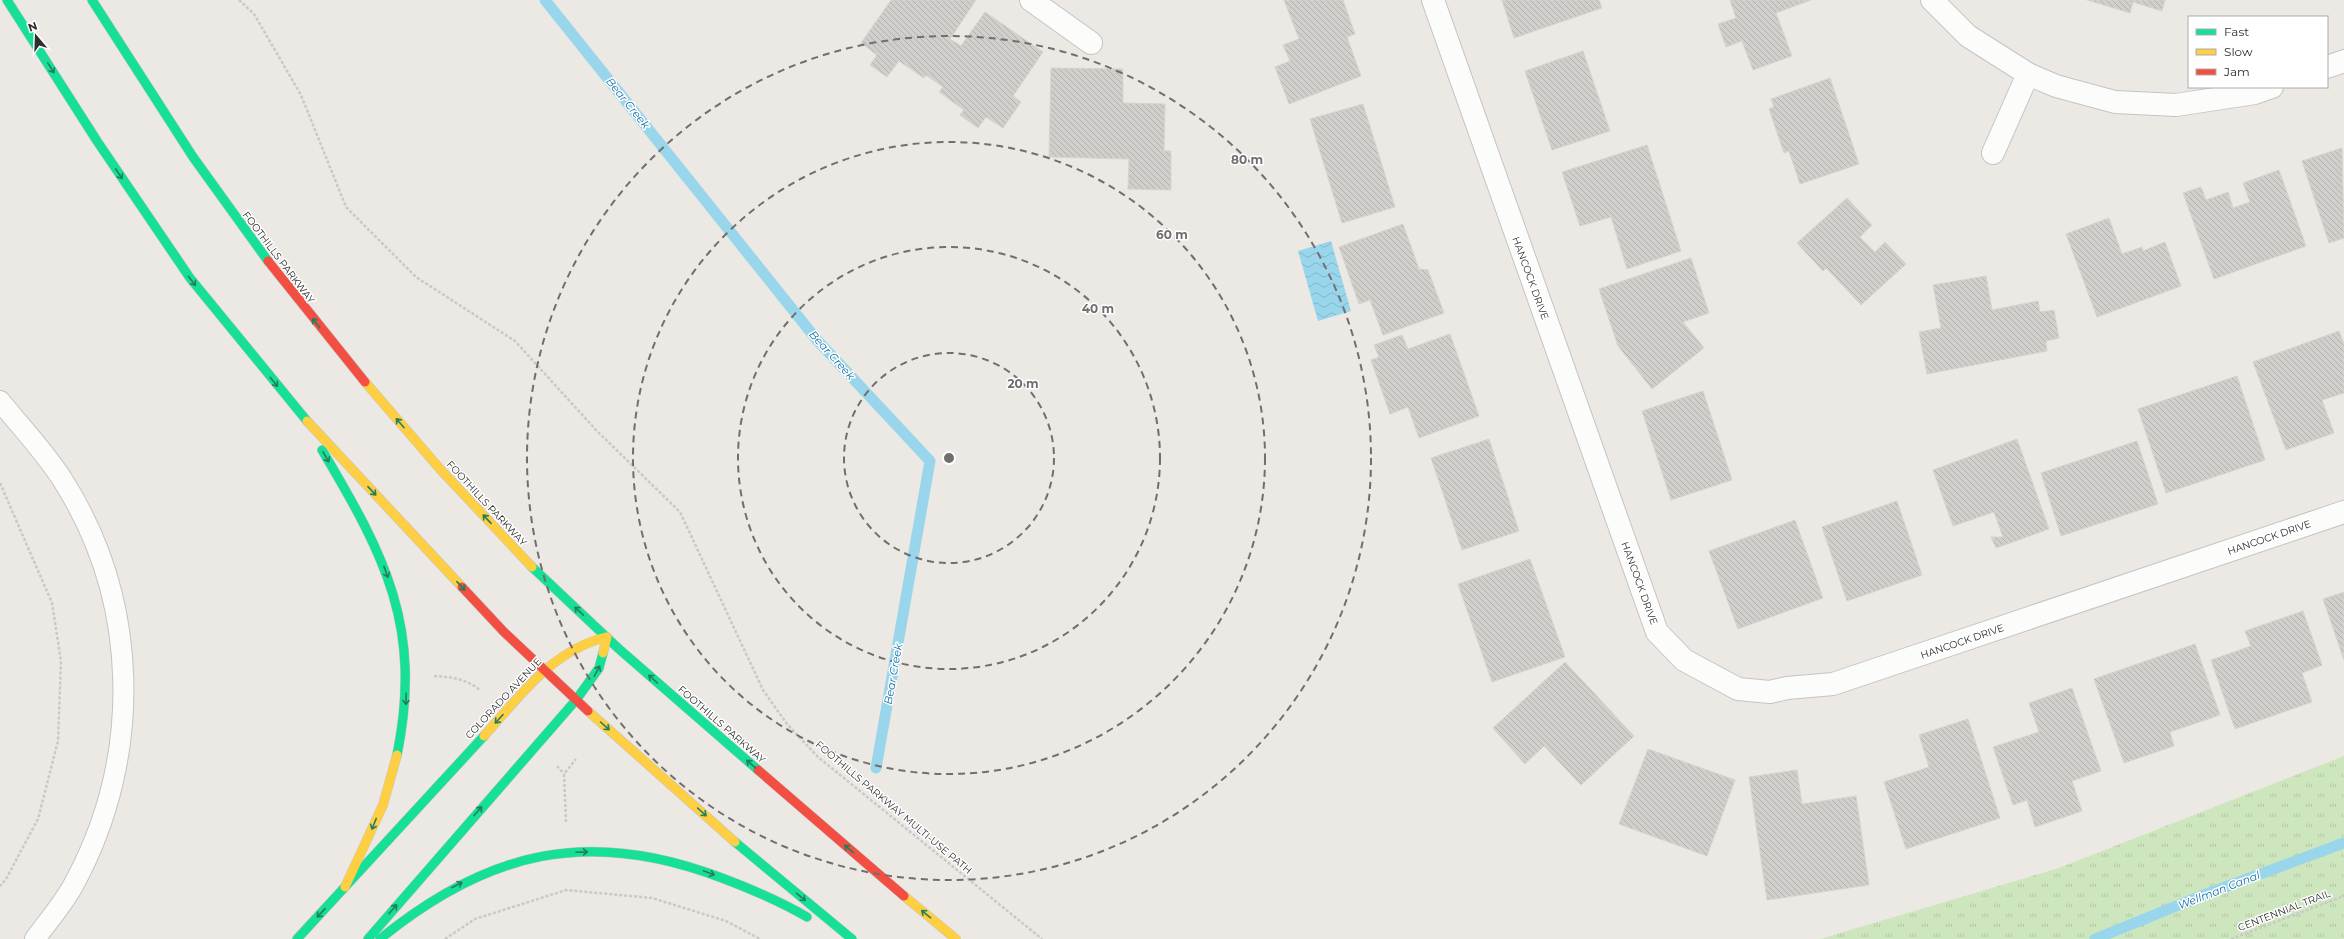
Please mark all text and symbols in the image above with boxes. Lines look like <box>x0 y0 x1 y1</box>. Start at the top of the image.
north arrow <box>16 16 56 56</box>
legend <box>2188 16 2328 88</box>
text: N <box>26 18 39 35</box>
text: Fast <box>2224 24 2249 39</box>
text: Slow <box>2224 44 2253 59</box>
one-way arrow <box>47 62 55 73</box>
text: Jam <box>2223 64 2250 79</box>
water label: Bear Creek <box>603 75 653 132</box>
text: 80 m <box>1231 152 1263 167</box>
one-way arrow <box>115 168 123 179</box>
street label: FOOTHILLS PARKWAY <box>240 209 318 306</box>
text: 60 m <box>1156 227 1188 242</box>
street label: HANCOCK DRIVE <box>1509 235 1552 322</box>
one-way arrow <box>188 275 197 286</box>
text: 40 m <box>1082 301 1114 316</box>
one-way arrow <box>311 318 320 329</box>
water label: Bear Creek <box>806 327 858 383</box>
one-way arrow <box>270 376 279 387</box>
text: 20 m <box>1007 376 1039 391</box>
one-way arrow <box>395 417 404 428</box>
one-way arrow <box>322 451 330 463</box>
centre of rings <box>942 451 956 465</box>
street label: FOOTHILLS PARKWAY <box>444 458 530 549</box>
one-way arrow <box>368 486 377 496</box>
one-way arrow <box>482 514 492 524</box>
street label: HANCOCK DRIVE <box>2226 517 2313 558</box>
street label: HANCOCK DRIVE <box>1618 540 1661 627</box>
one-way arrow <box>382 565 390 577</box>
one-way arrow <box>456 581 466 591</box>
one-way arrow <box>574 606 584 616</box>
street label: HANCOCK DRIVE <box>1919 621 2006 662</box>
water label: Bear Creek <box>881 642 905 706</box>
street label: COLORADO AVENUE <box>462 655 544 742</box>
one-way arrow <box>593 665 601 677</box>
one-way arrow <box>647 674 658 683</box>
street label: FOOTHILLS PARKWAY <box>675 683 769 766</box>
one-way arrow <box>402 692 409 705</box>
one-way arrow <box>495 713 504 723</box>
one-way arrow <box>600 721 610 730</box>
street label: FOOTHILLS PARKWAY MULTI-USE PATH <box>813 738 975 877</box>
one-way arrow <box>746 760 756 769</box>
one-way arrow <box>474 806 483 817</box>
one-way arrow <box>697 808 707 817</box>
one-way arrow <box>370 818 378 830</box>
one-way arrow <box>844 845 854 854</box>
one-way arrow <box>575 848 588 856</box>
water label: Wellman Canal <box>2176 868 2262 912</box>
one-way arrow <box>703 869 715 877</box>
one-way arrow <box>451 881 463 888</box>
street label: CENTENNIAL TRAIL <box>2236 887 2333 934</box>
one-way arrow <box>795 892 806 901</box>
one-way arrow <box>389 904 398 915</box>
one-way arrow <box>316 908 326 918</box>
one-way arrow <box>921 910 932 919</box>

